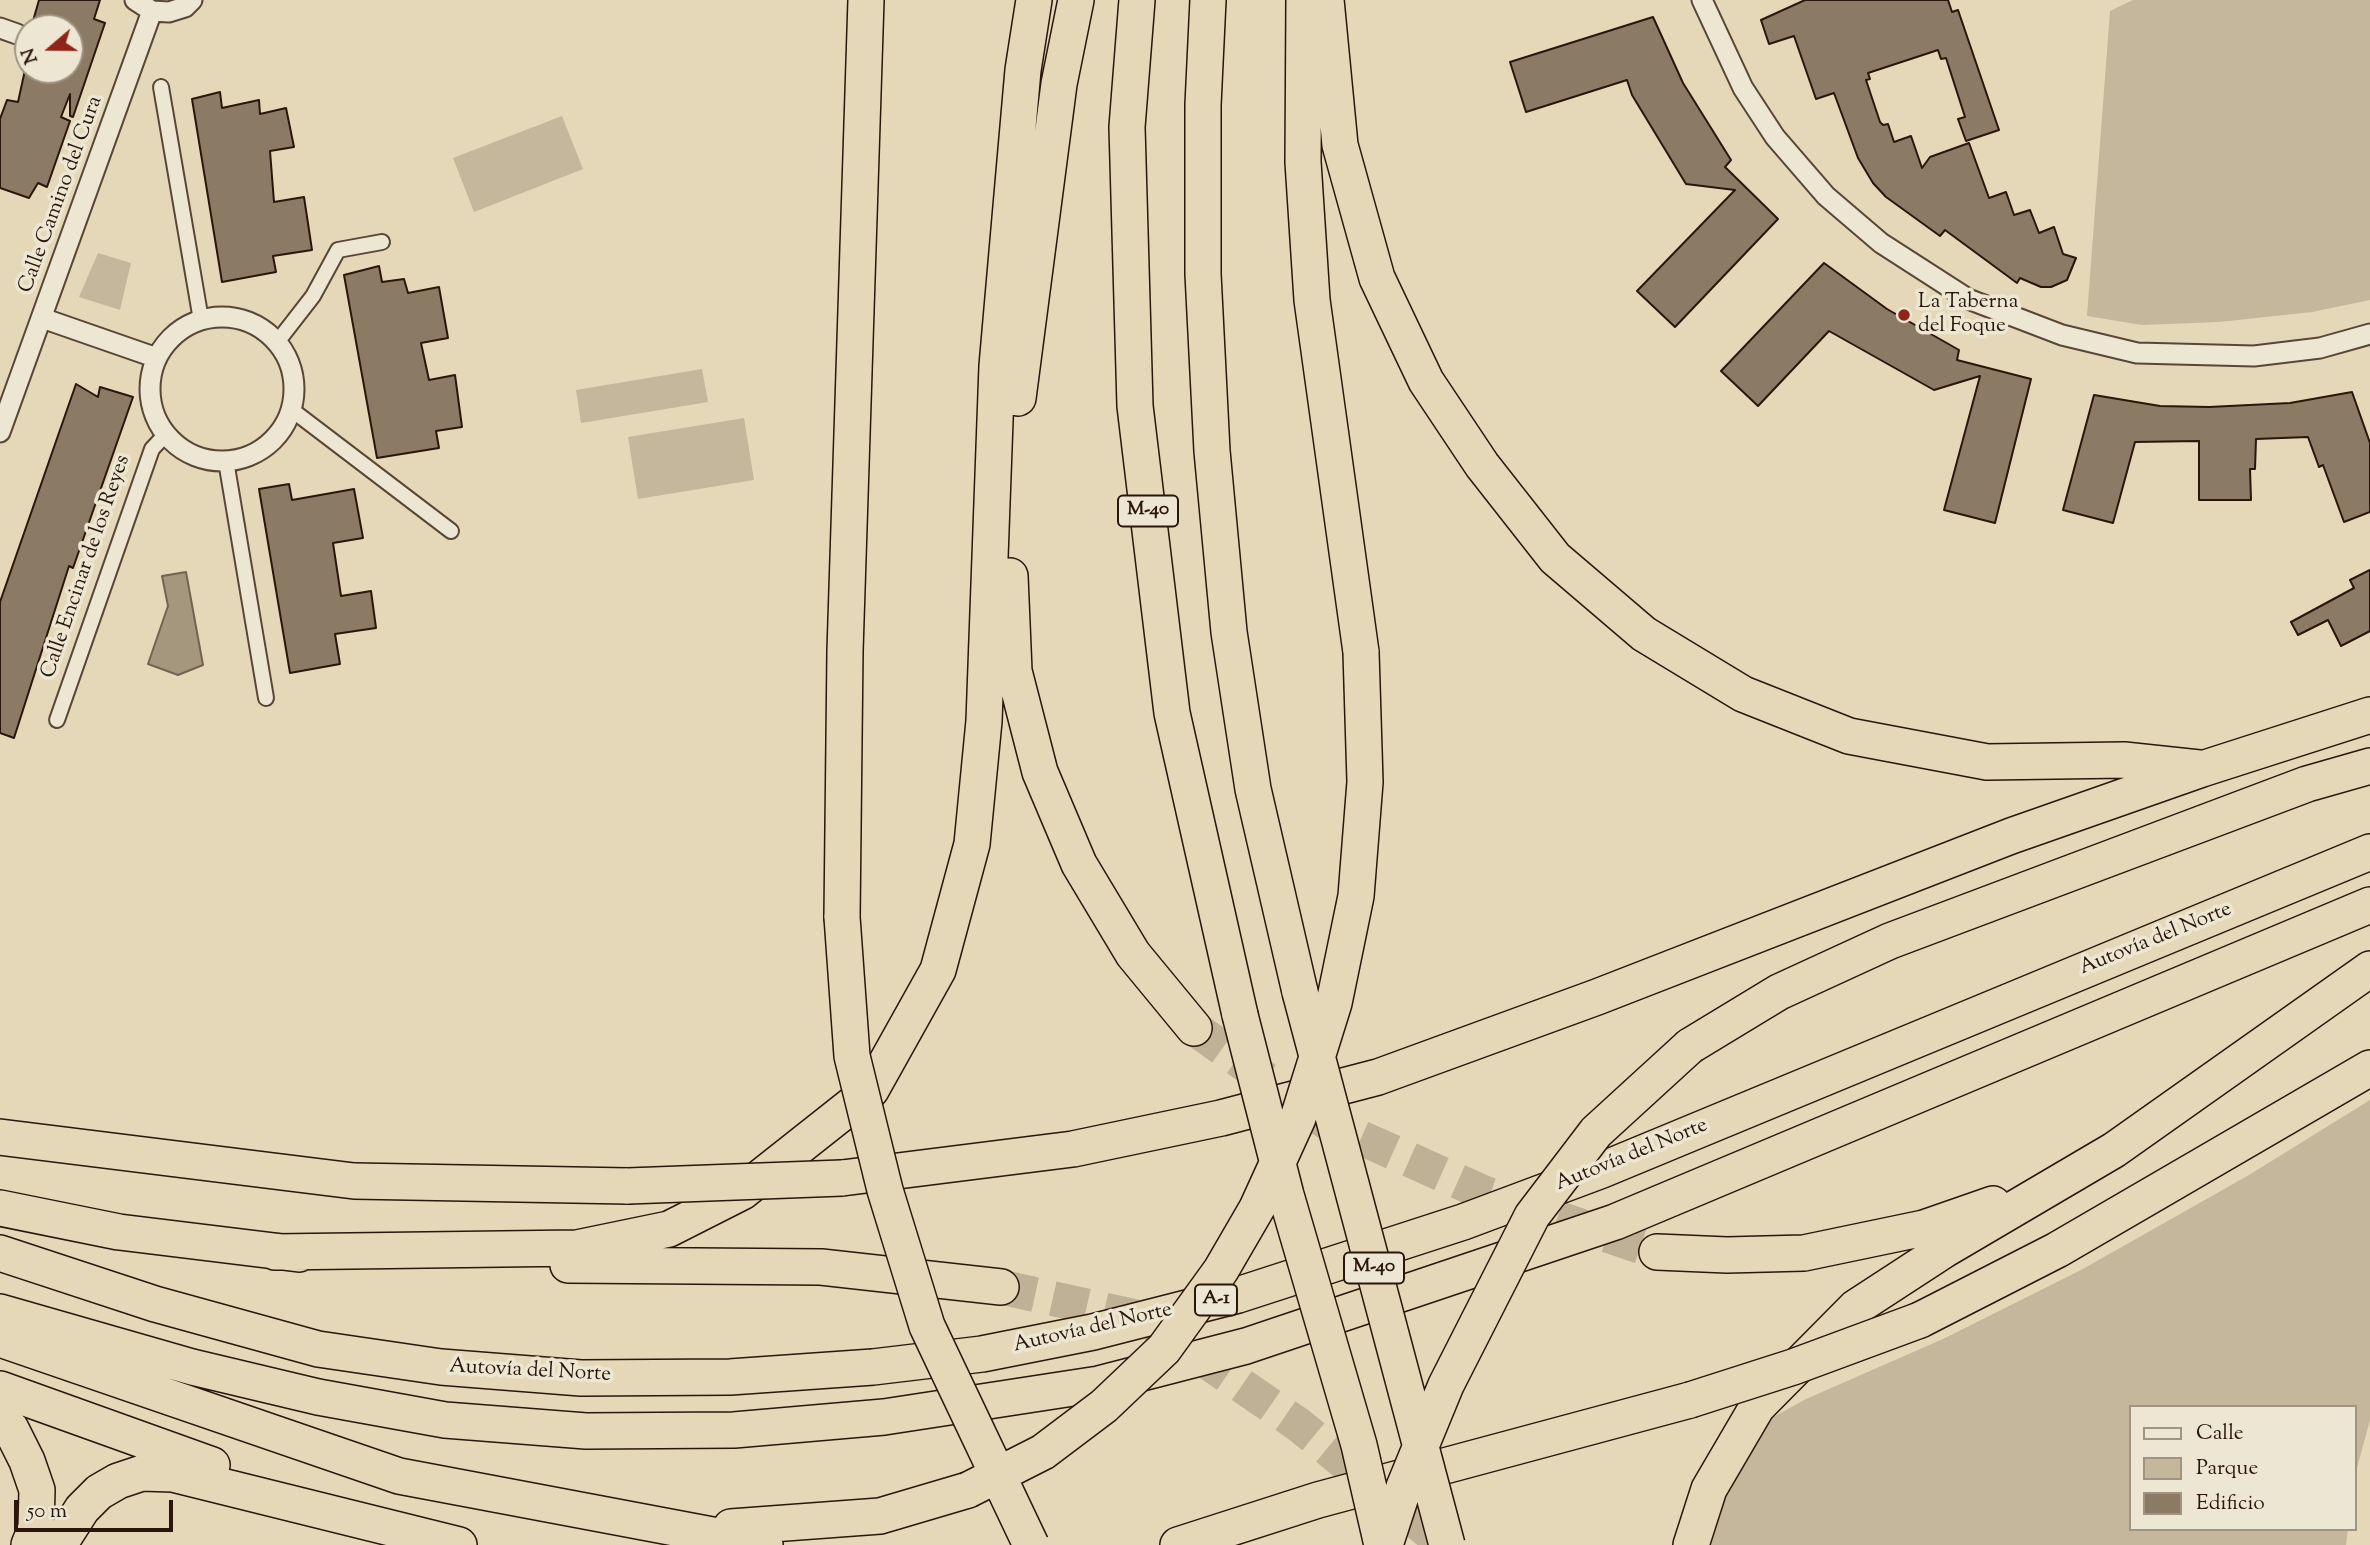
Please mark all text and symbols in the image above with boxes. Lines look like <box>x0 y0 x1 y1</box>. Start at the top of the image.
north arrow <box>14 14 84 84</box>
text: N <box>15 44 46 67</box>
street label: Calle Camino del Cura <box>15 93 109 297</box>
place label: La Taberna del Foque <box>1918 290 2018 340</box>
marker: La Taberna del Foque <box>1896 307 1912 323</box>
street label: Calle Encinar de los Reyes <box>37 452 137 682</box>
road number: M-40 <box>1118 496 1178 526</box>
street label: Autovía del Norte <box>2076 898 2236 982</box>
street label: Autovía del Norte <box>1552 1114 1712 1198</box>
road number: M-40 <box>1344 1252 1404 1284</box>
road number: A-1 <box>1195 1284 1237 1316</box>
street label: Autovía del Norte <box>1011 1298 1175 1360</box>
street label: Autovía del Norte <box>448 1355 612 1389</box>
legend <box>2128 1405 2356 1531</box>
text: Calle <box>2196 1419 2244 1449</box>
text: Parque <box>2196 1454 2258 1484</box>
scale bar <box>18 1486 177 1530</box>
text: Edificio <box>2196 1489 2265 1519</box>
text: 50 m <box>27 1497 67 1527</box>

